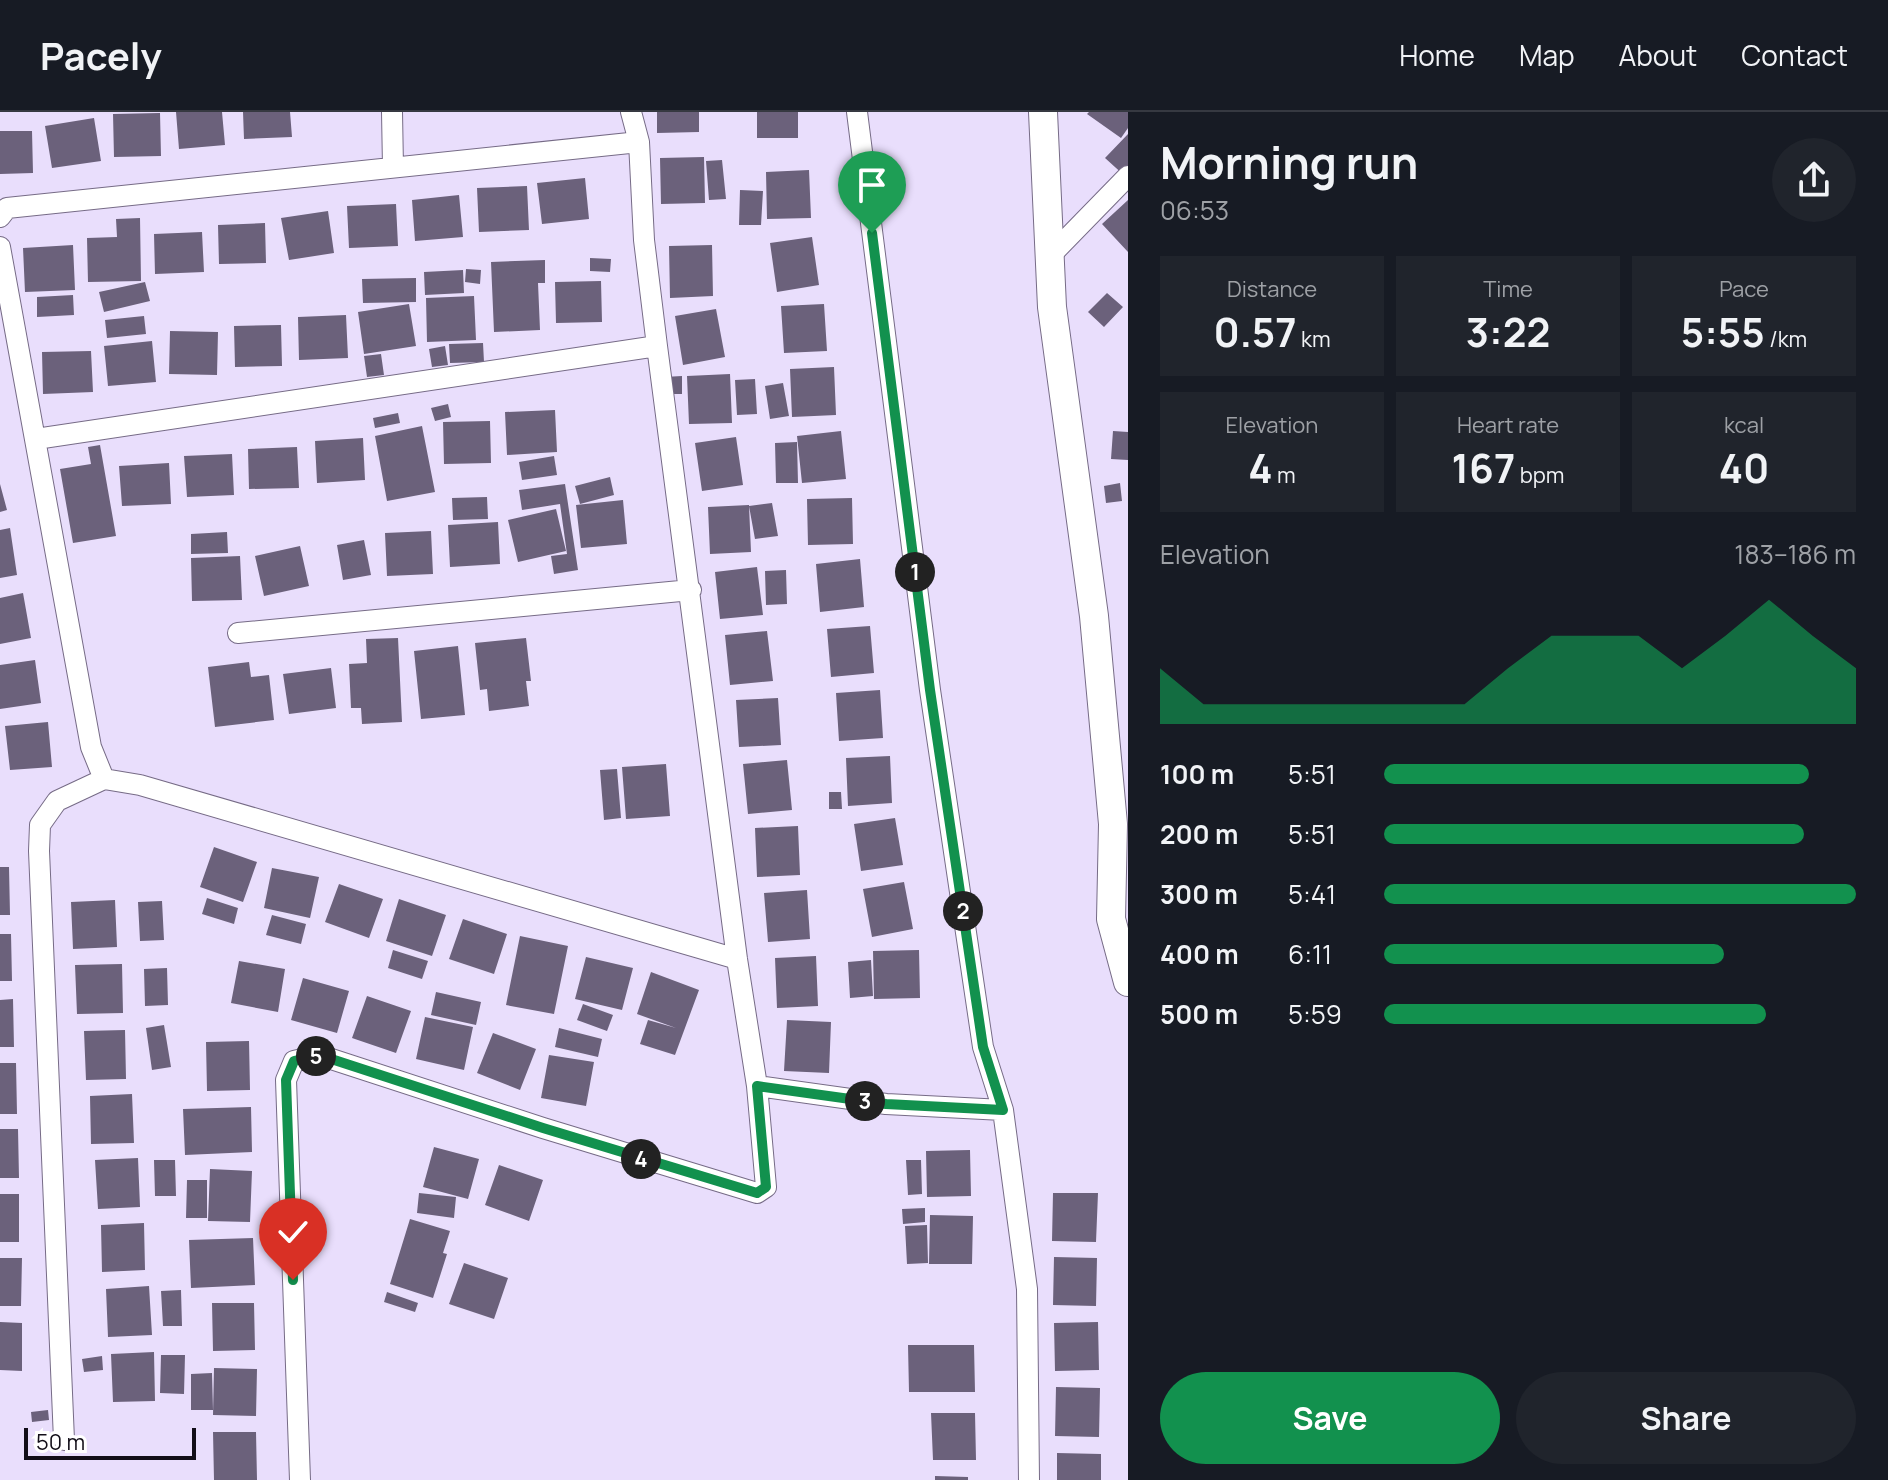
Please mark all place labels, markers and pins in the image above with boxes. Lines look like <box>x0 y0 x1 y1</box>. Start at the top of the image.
pin <box>838 151 906 233</box>
pin: 1 <box>895 552 935 592</box>
pin: 2 <box>943 891 983 931</box>
pin: 5 <box>296 1036 336 1076</box>
pin: 3 <box>845 1081 885 1121</box>
pin: 4 <box>621 1139 661 1179</box>
pin <box>259 1198 327 1280</box>

